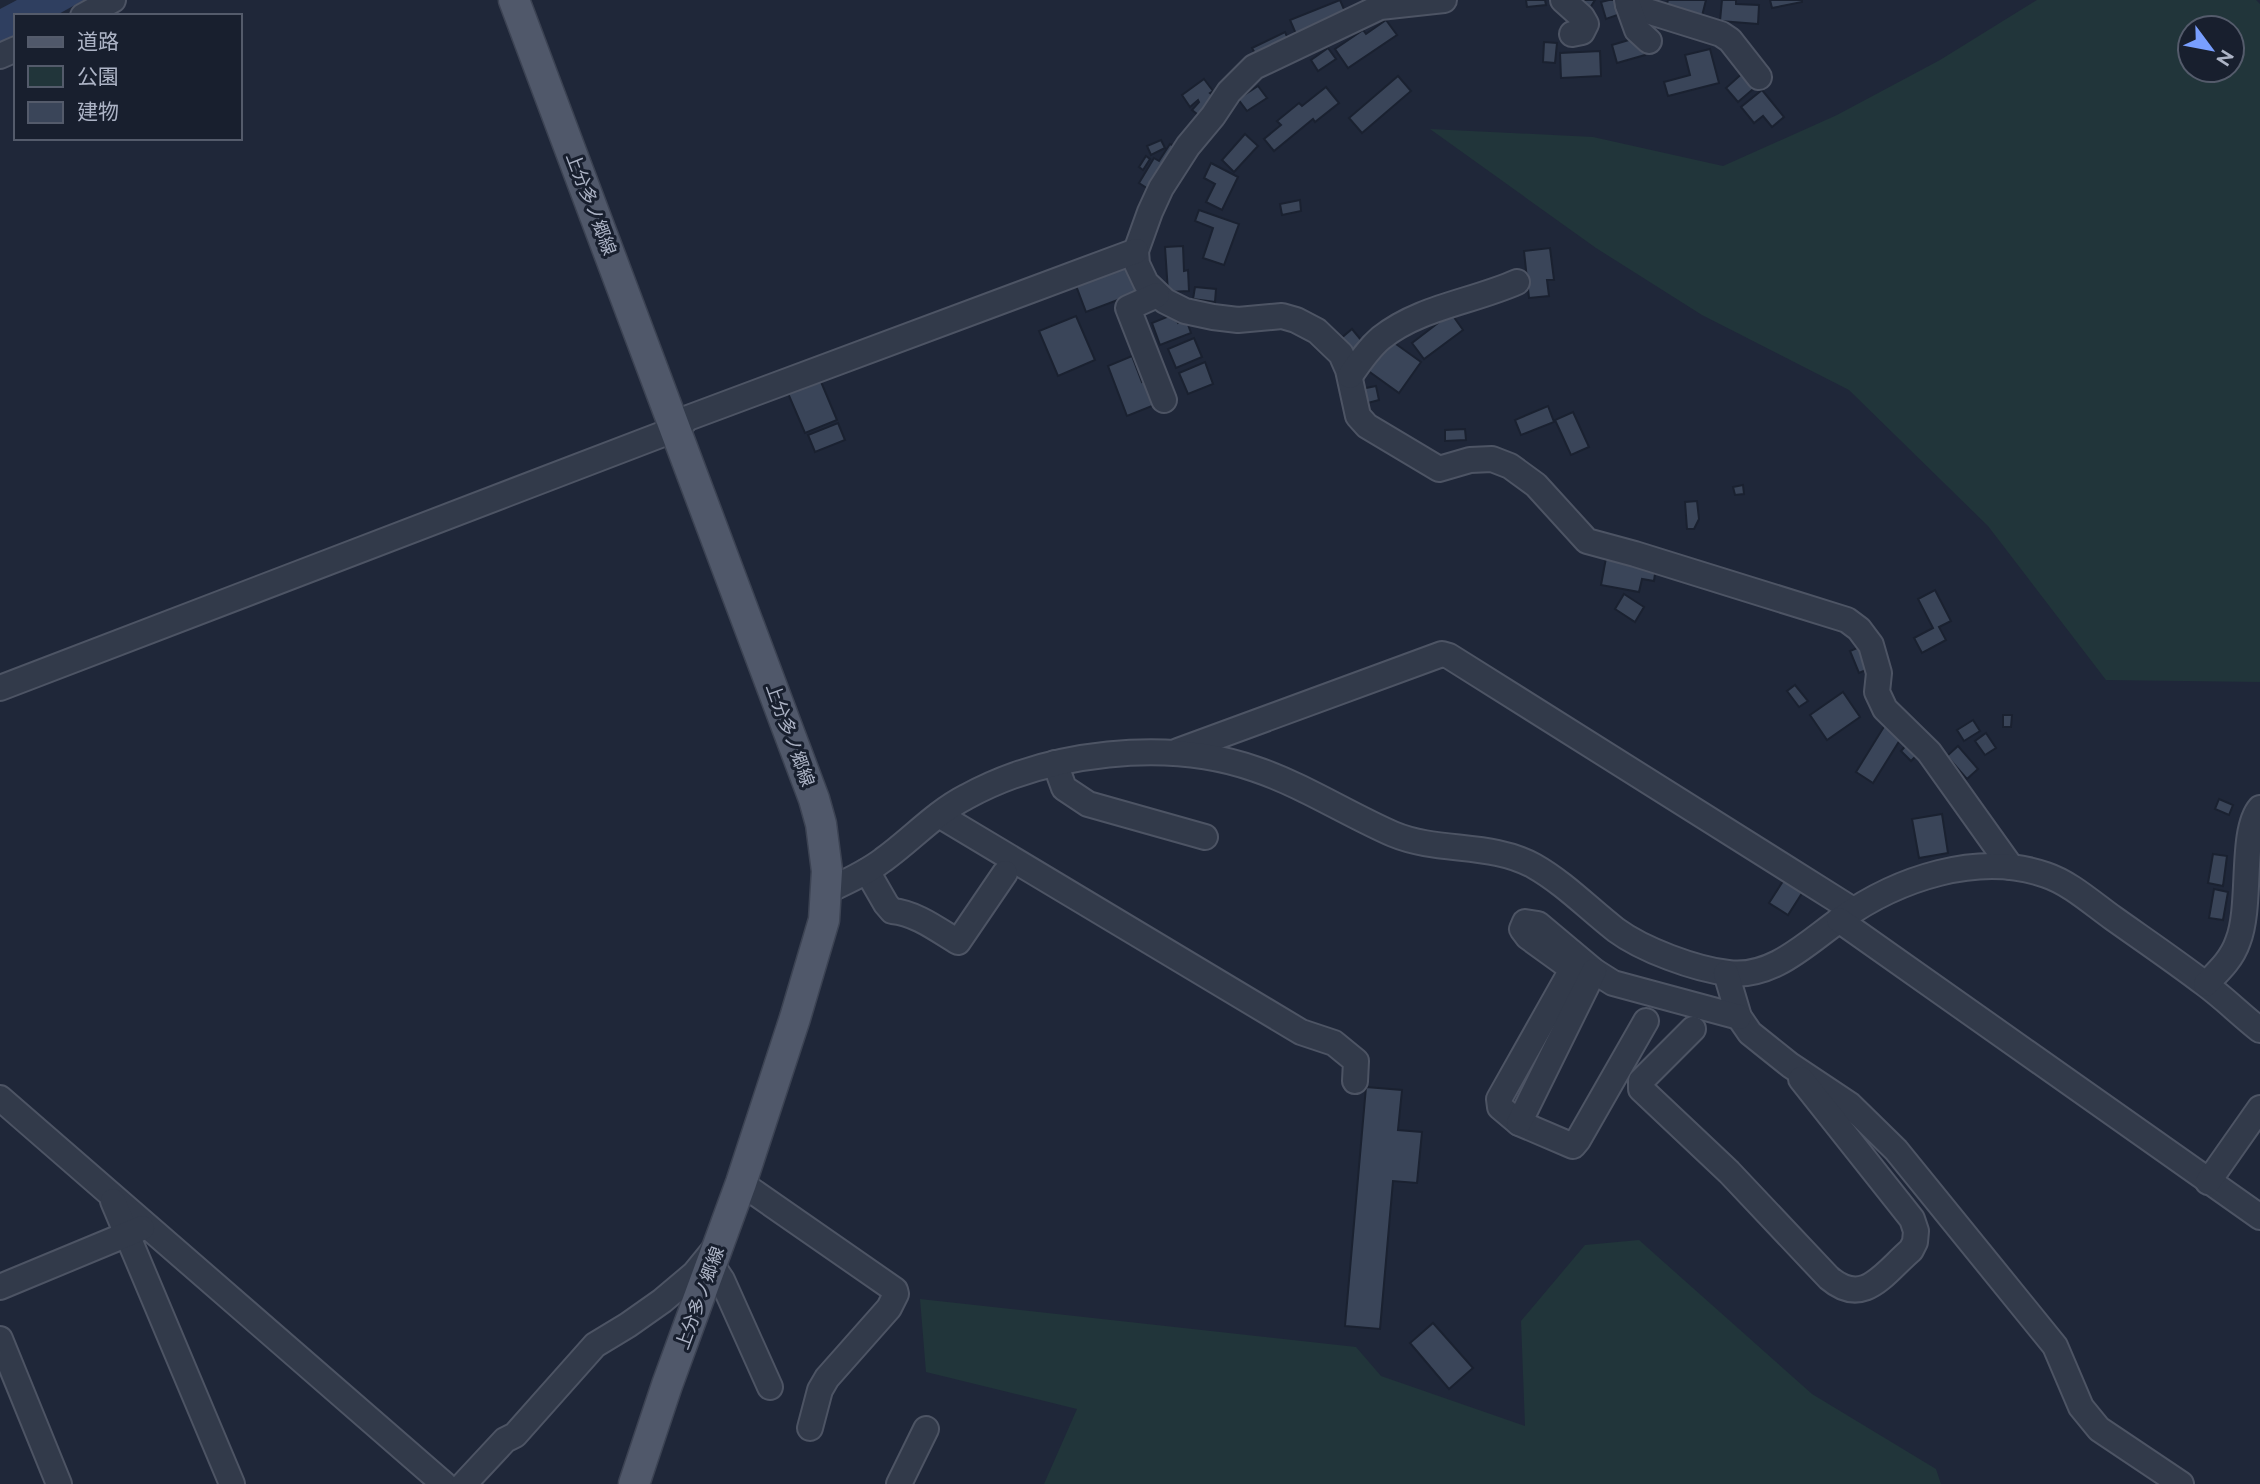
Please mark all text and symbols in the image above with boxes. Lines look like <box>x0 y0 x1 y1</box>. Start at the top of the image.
legend <box>14 14 242 140</box>
north arrow <box>2176 14 2246 84</box>
text: 道路 <box>77 29 119 54</box>
text: N <box>2212 46 2239 70</box>
text: 公園 <box>77 64 119 89</box>
text: 建物 <box>77 99 119 124</box>
street label: 上分多ノ郷線 <box>562 150 621 258</box>
street label: 上分多ノ郷線 <box>762 680 819 789</box>
street label: 上分多ノ郷線 <box>671 1243 728 1352</box>

